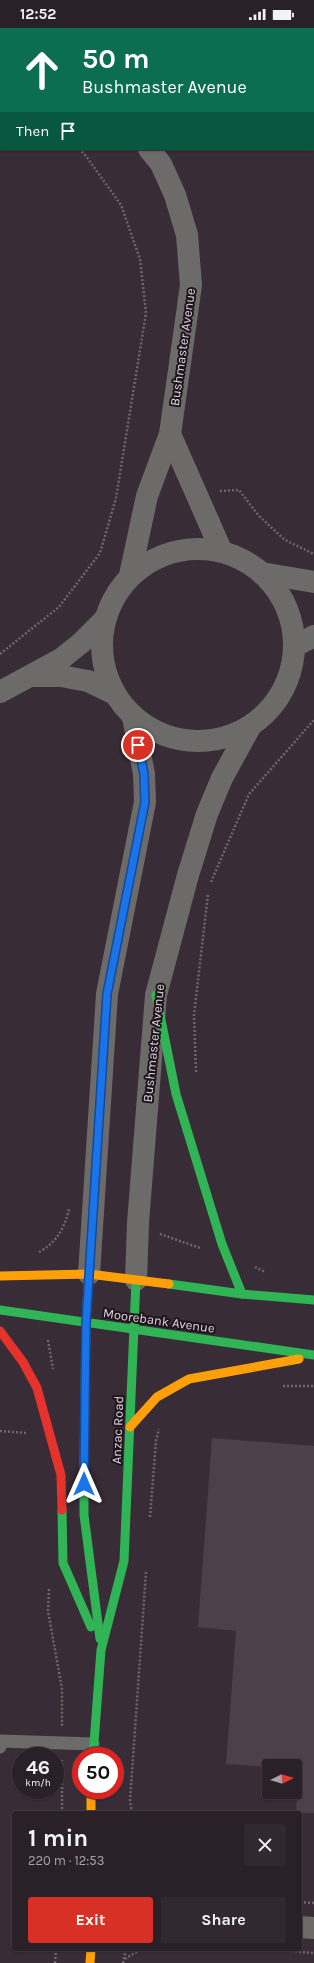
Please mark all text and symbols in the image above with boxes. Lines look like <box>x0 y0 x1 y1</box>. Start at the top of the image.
text: 12:52 <box>20 5 56 23</box>
text: 50 m <box>82 42 150 75</box>
icon: ahead <box>16 44 68 96</box>
text: Bushmaster Avenue <box>82 76 247 98</box>
icon: arrive <box>57 120 79 142</box>
text: Then <box>16 122 49 140</box>
street label: Bushmaster Avenue <box>167 287 198 407</box>
pin <box>121 728 155 762</box>
icon: arrive <box>127 734 149 756</box>
street label: Bushmaster Avenue <box>140 983 167 1103</box>
street label: Moorebank Avenue <box>102 1305 216 1336</box>
street label: Anzac Road <box>109 1396 126 1464</box>
position arrow <box>63 1463 105 1505</box>
speed limit sign: 50 <box>72 1747 124 1799</box>
text: 46 <box>26 1756 50 1779</box>
north arrow <box>262 1759 302 1799</box>
map controls <box>262 1759 302 1799</box>
text: km/h <box>25 1777 51 1789</box>
text: 1 min <box>28 1824 88 1852</box>
button: close <box>244 1824 286 1866</box>
text: 220 m · 12:53 <box>28 1853 104 1868</box>
button: Exit <box>28 1897 153 1943</box>
button: Share <box>161 1897 286 1943</box>

